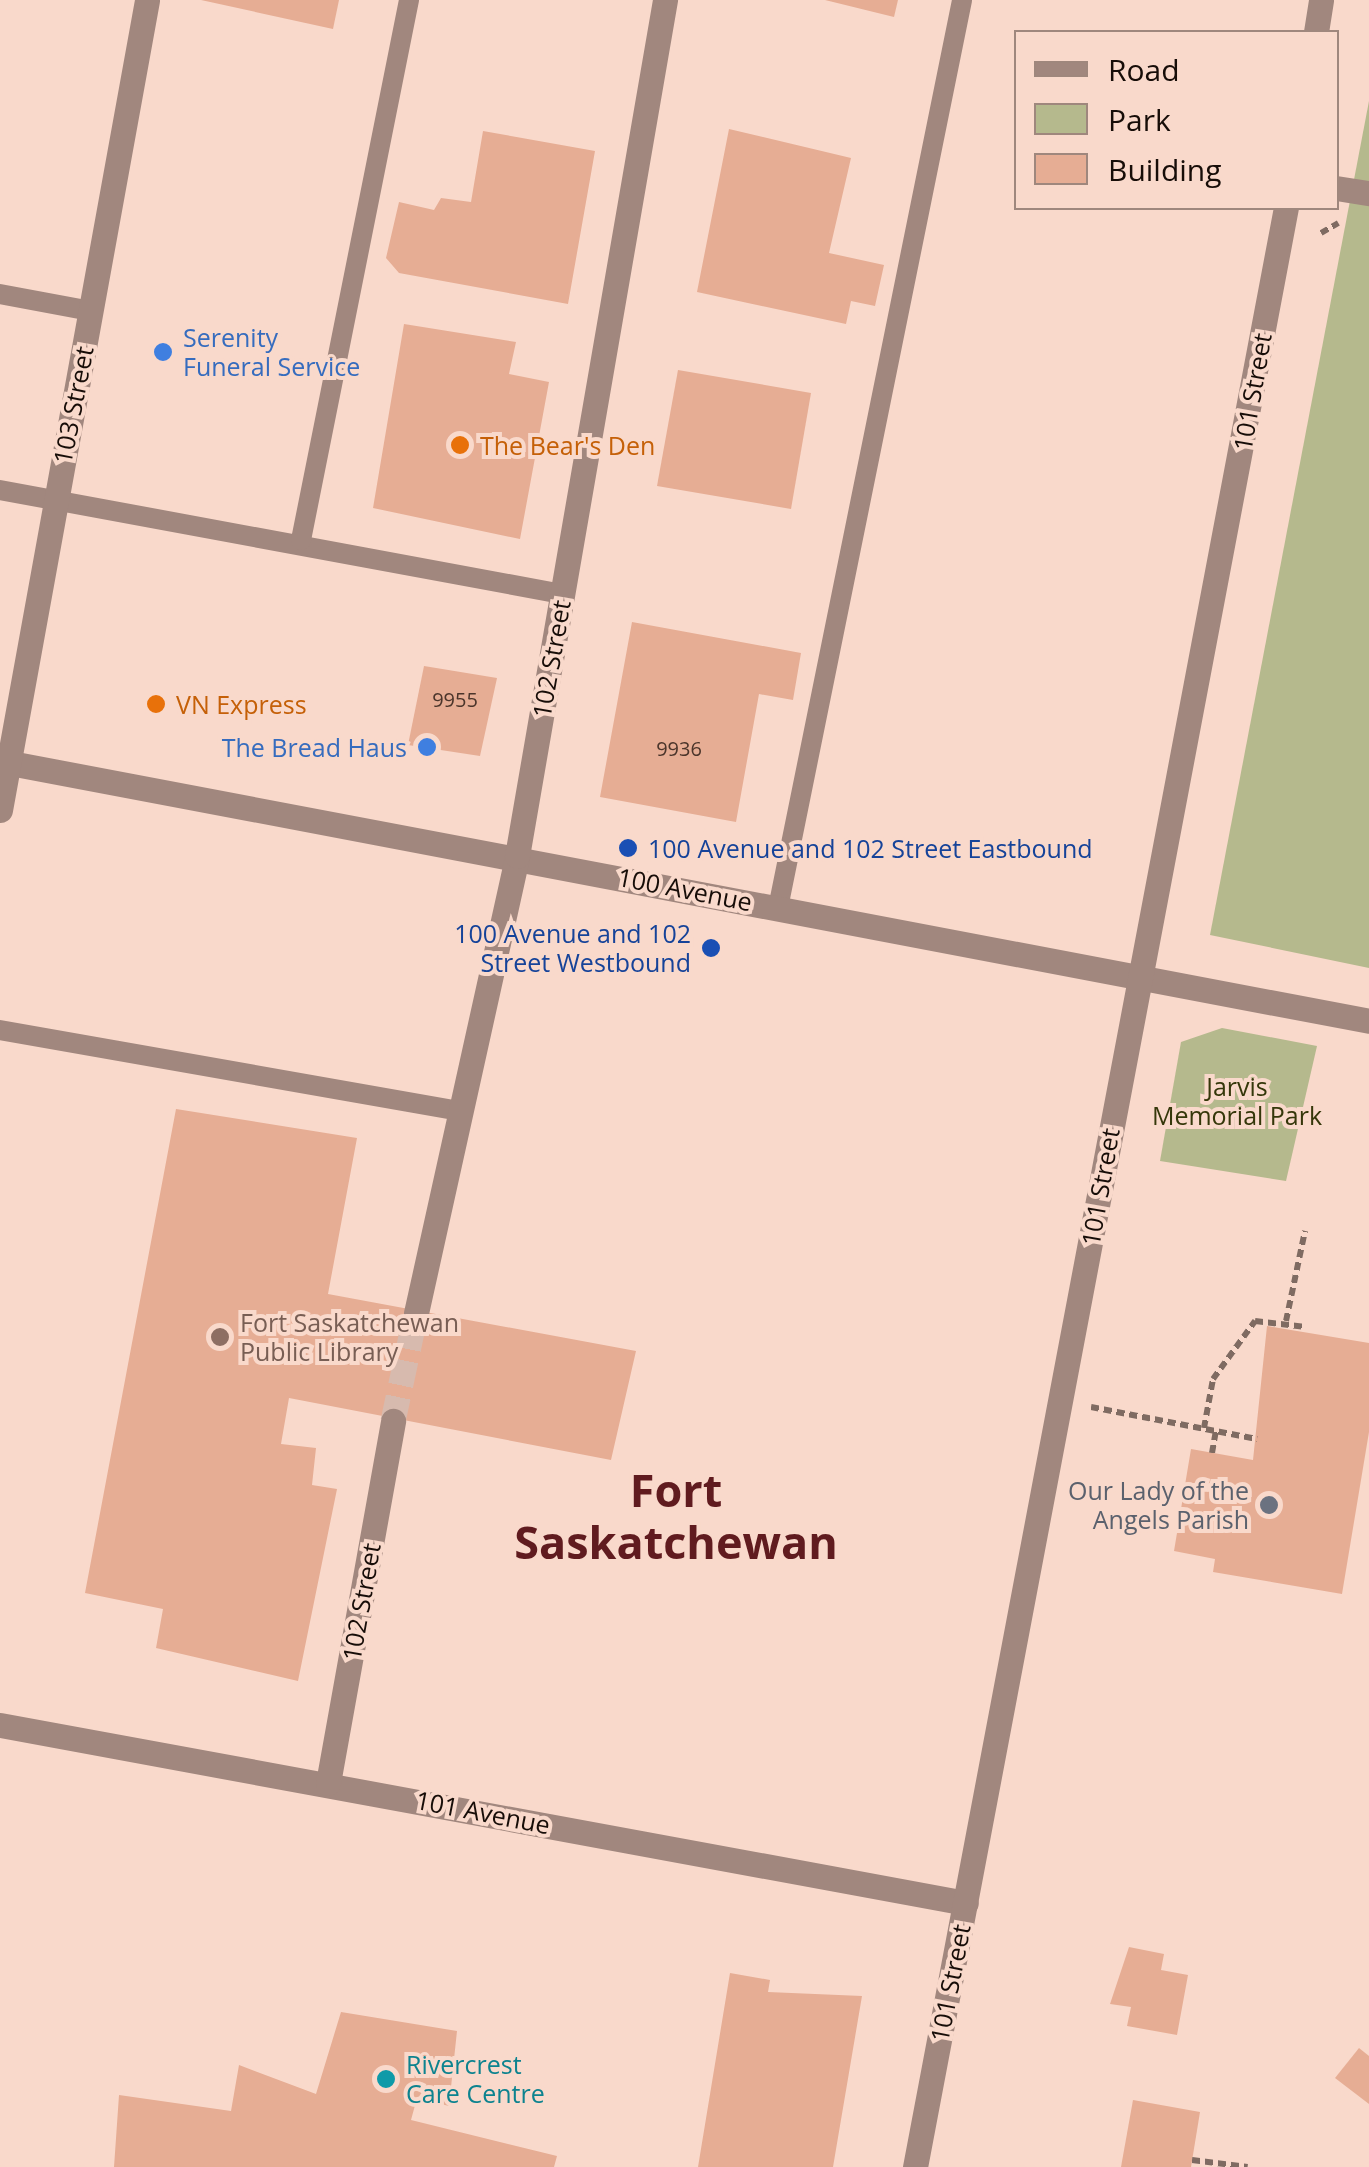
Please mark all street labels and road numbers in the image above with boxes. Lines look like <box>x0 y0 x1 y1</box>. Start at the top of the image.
street label: 101 Street <box>1227 331 1277 453</box>
street label: 103 Street <box>47 344 99 466</box>
street label: 102 Street <box>526 598 576 720</box>
street label: 100 Avenue <box>615 861 755 917</box>
street label: 101 Street <box>1075 1126 1125 1248</box>
street label: 102 Street <box>336 1541 386 1663</box>
street label: 101 Avenue <box>413 1784 553 1840</box>
street label: 101 Street <box>924 1922 976 2044</box>

